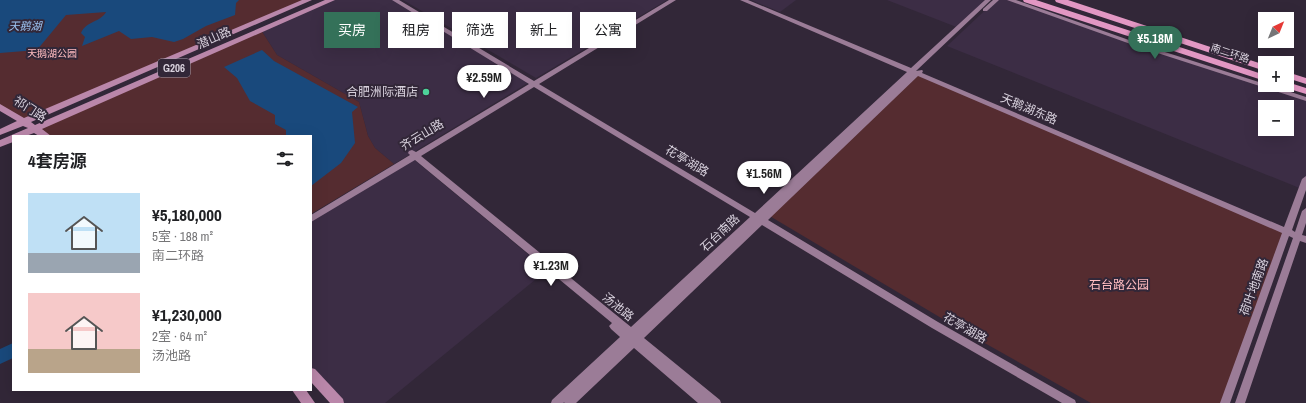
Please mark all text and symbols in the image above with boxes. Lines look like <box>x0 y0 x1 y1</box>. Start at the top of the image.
chip: 买房 <box>324 12 380 48</box>
chip: 租房 <box>388 12 444 48</box>
chip: 筛选 <box>452 12 508 48</box>
chip: 新上 <box>516 12 572 48</box>
chip: 公寓 <box>580 12 636 48</box>
north arrow <box>1258 12 1294 48</box>
map controls <box>1258 12 1294 136</box>
water label: 天鹅湖 <box>9 19 43 33</box>
street label: 潜山路 <box>194 23 234 53</box>
pin: ¥5.18M <box>1122 26 1188 60</box>
text: ¥5.18M <box>1137 30 1173 47</box>
street label: 南二环路 <box>1209 41 1251 65</box>
park label: 天鹅湖公园 <box>27 47 77 60</box>
button: + <box>1258 56 1294 92</box>
road number: G206 <box>158 59 190 77</box>
pin: ¥2.59M <box>451 65 517 99</box>
text: ¥2.59M <box>466 69 502 86</box>
place label: 合肥洲际酒店 <box>346 84 418 100</box>
marker: 合肥洲际酒店 <box>421 87 431 97</box>
street label: 天鹅湖东路 <box>998 90 1060 128</box>
street label: 祁门路 <box>10 93 50 125</box>
button: − <box>1258 100 1294 136</box>
street label: 齐云山路 <box>397 116 447 154</box>
street label: 花亭湖路 <box>662 142 712 180</box>
icon: filters <box>274 148 296 170</box>
text: 4套房源 <box>28 149 87 172</box>
pin: ¥1.56M <box>731 161 797 195</box>
text: ¥1.56M <box>746 165 782 182</box>
text: ¥5,180,000 <box>152 203 222 226</box>
icon: home <box>60 209 108 257</box>
street label: 石台南路 <box>697 211 743 255</box>
text: 5室 · 188 m² <box>152 228 213 245</box>
text: 南二环路 <box>152 247 204 264</box>
pin: ¥1.23M <box>518 253 584 287</box>
street label: 荷叶地南路 <box>1236 256 1272 318</box>
text: ¥1.23M <box>533 257 569 274</box>
park label: 石台路公园 <box>1089 277 1149 293</box>
street label: 汤池路 <box>599 289 637 325</box>
text: ¥1,230,000 <box>152 303 222 326</box>
icon: home <box>60 309 108 357</box>
street label: 花亭湖路 <box>940 309 990 347</box>
text: 2室 · 64 m² <box>152 328 207 345</box>
text: 汤池路 <box>152 347 191 364</box>

